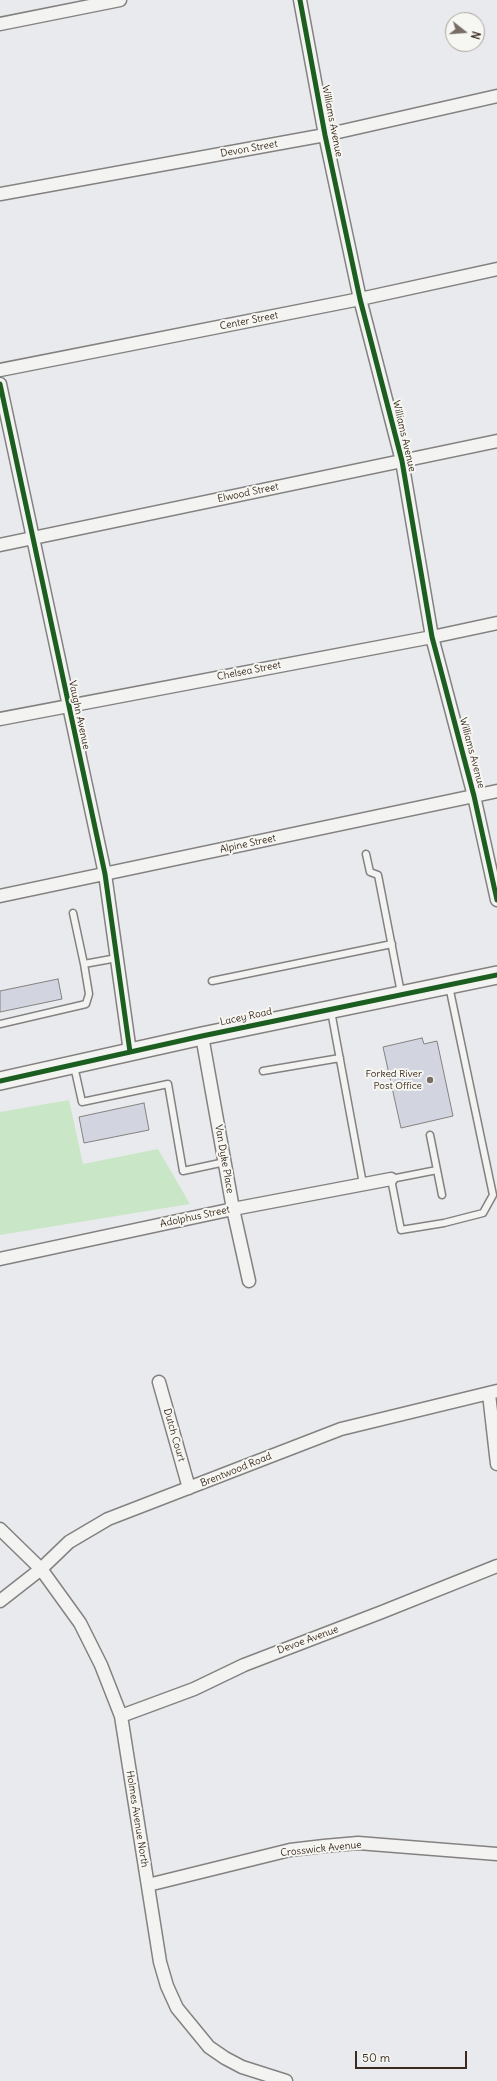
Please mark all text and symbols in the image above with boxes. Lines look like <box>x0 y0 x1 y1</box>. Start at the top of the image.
north arrow <box>445 12 485 52</box>
text: N <box>468 30 483 41</box>
street label: Williams Avenue <box>319 84 345 158</box>
street label: Devon Street <box>219 138 279 160</box>
street label: Center Street <box>219 309 279 333</box>
street label: Williams Avenue <box>390 399 418 473</box>
street label: Elwood Street <box>216 481 280 505</box>
street label: Chelsea Street <box>216 659 282 683</box>
street label: Vaughn Avenue <box>66 679 92 751</box>
street label: Williams Avenue <box>457 716 487 790</box>
street label: Alpine Street <box>219 832 277 856</box>
street label: Lacey Road <box>219 1006 273 1028</box>
place label: Forked River Post Office <box>365 1068 422 1092</box>
marker: Forked River Post Office <box>425 1075 435 1085</box>
street label: Van Dyke Place <box>212 1124 236 1194</box>
street label: Adolphus Street <box>159 1204 231 1230</box>
street label: Dutch Court <box>161 1407 187 1463</box>
street label: Brentwood Road <box>199 1450 273 1490</box>
street label: Devoe Avenue <box>276 1623 340 1657</box>
street label: Holmes Avenue North <box>123 1770 151 1868</box>
street label: Crosswick Avenue <box>280 1839 362 1859</box>
scale bar <box>357 2043 469 2069</box>
text: 50 m <box>362 2050 390 2065</box>

